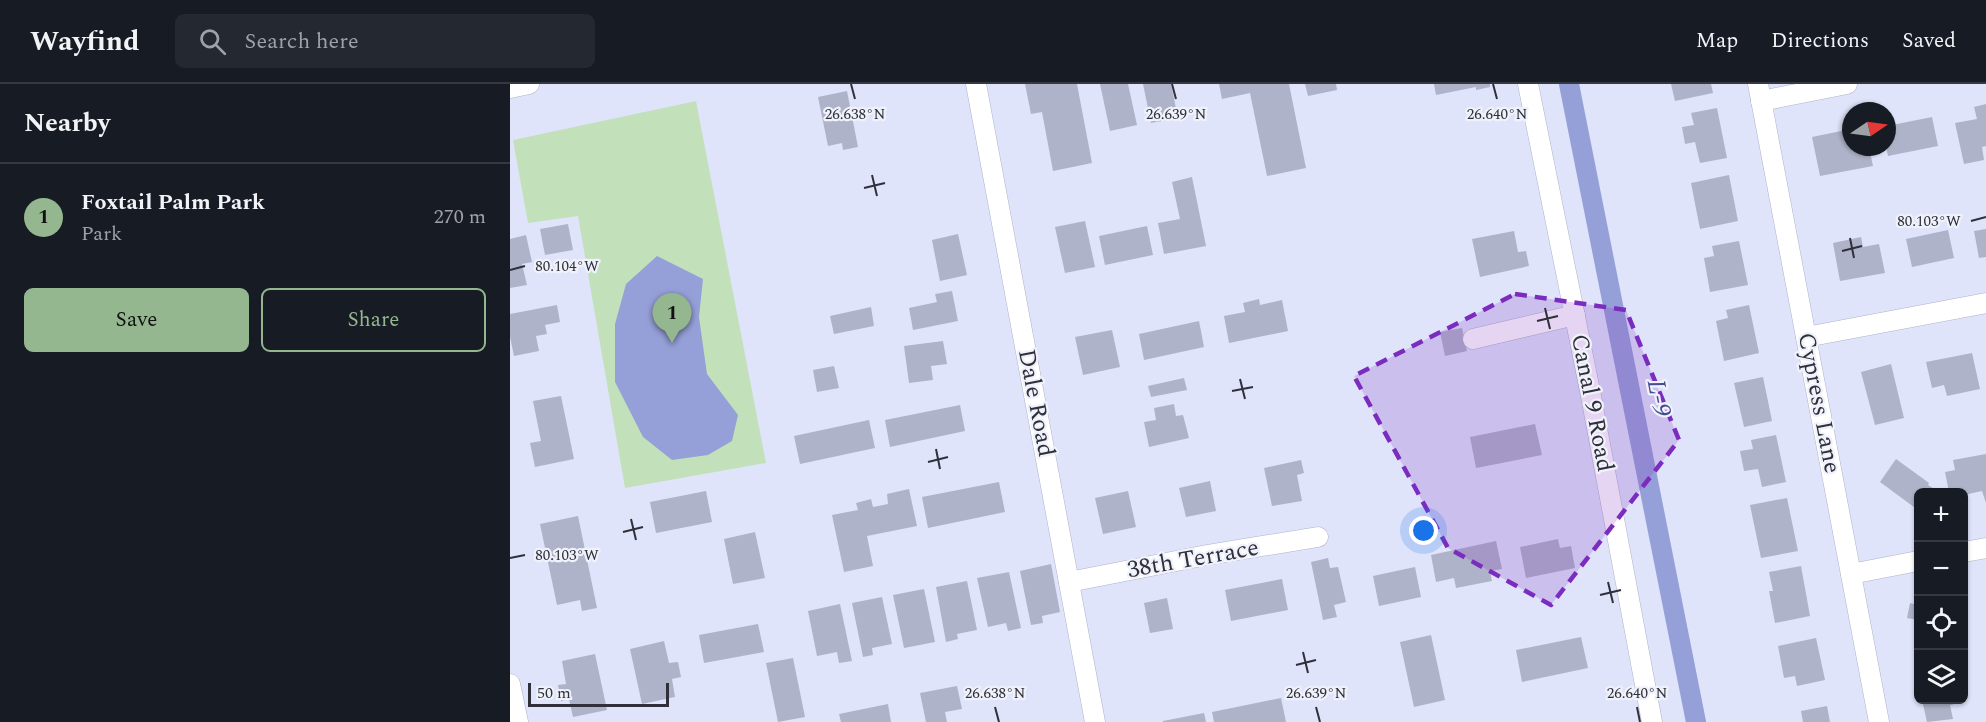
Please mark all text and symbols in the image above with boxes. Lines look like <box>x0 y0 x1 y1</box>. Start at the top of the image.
search box <box>175 14 595 68</box>
text: Wayfind <box>30 20 139 63</box>
icon: search <box>196 25 229 58</box>
text: Search here <box>244 25 359 58</box>
text: Map <box>1696 25 1738 57</box>
text: Directions <box>1771 25 1869 57</box>
text: Saved <box>1902 25 1956 57</box>
north arrow <box>1842 102 1896 156</box>
text: Nearby <box>24 103 110 143</box>
text: 26.638°N <box>825 103 885 126</box>
text: 26.639°N <box>1146 103 1206 126</box>
text: 26.640°N <box>1467 103 1527 126</box>
text: Foxtail Palm Park <box>81 186 265 219</box>
text: 1 <box>38 202 49 232</box>
text: 270 m <box>434 202 486 232</box>
text: 80.103°W <box>1897 210 1961 233</box>
text: Park <box>81 219 122 249</box>
text: 80.104°W <box>535 255 599 278</box>
button: Save <box>24 288 249 352</box>
button: Share <box>261 288 486 352</box>
pin: 1 <box>652 294 692 343</box>
street label: Cypress Lane <box>1788 330 1850 476</box>
street label: Canal 9 Road <box>1561 331 1623 475</box>
street label: Dale Road <box>1008 346 1064 460</box>
water label: L-9 <box>1636 376 1682 420</box>
map controls <box>1914 488 1968 704</box>
button: + <box>1914 488 1968 542</box>
your location <box>1409 516 1438 545</box>
street label: 38th Terrace <box>1124 530 1262 588</box>
button: − <box>1914 542 1968 596</box>
text: 80.103°W <box>535 544 599 567</box>
button: locate <box>1914 596 1968 650</box>
button: layers <box>1914 650 1968 704</box>
scale bar <box>528 680 669 708</box>
text: 50 m <box>537 681 571 705</box>
text: 26.638°N <box>965 682 1025 705</box>
text: 26.639°N <box>1286 682 1346 705</box>
text: 26.640°N <box>1607 682 1667 705</box>

